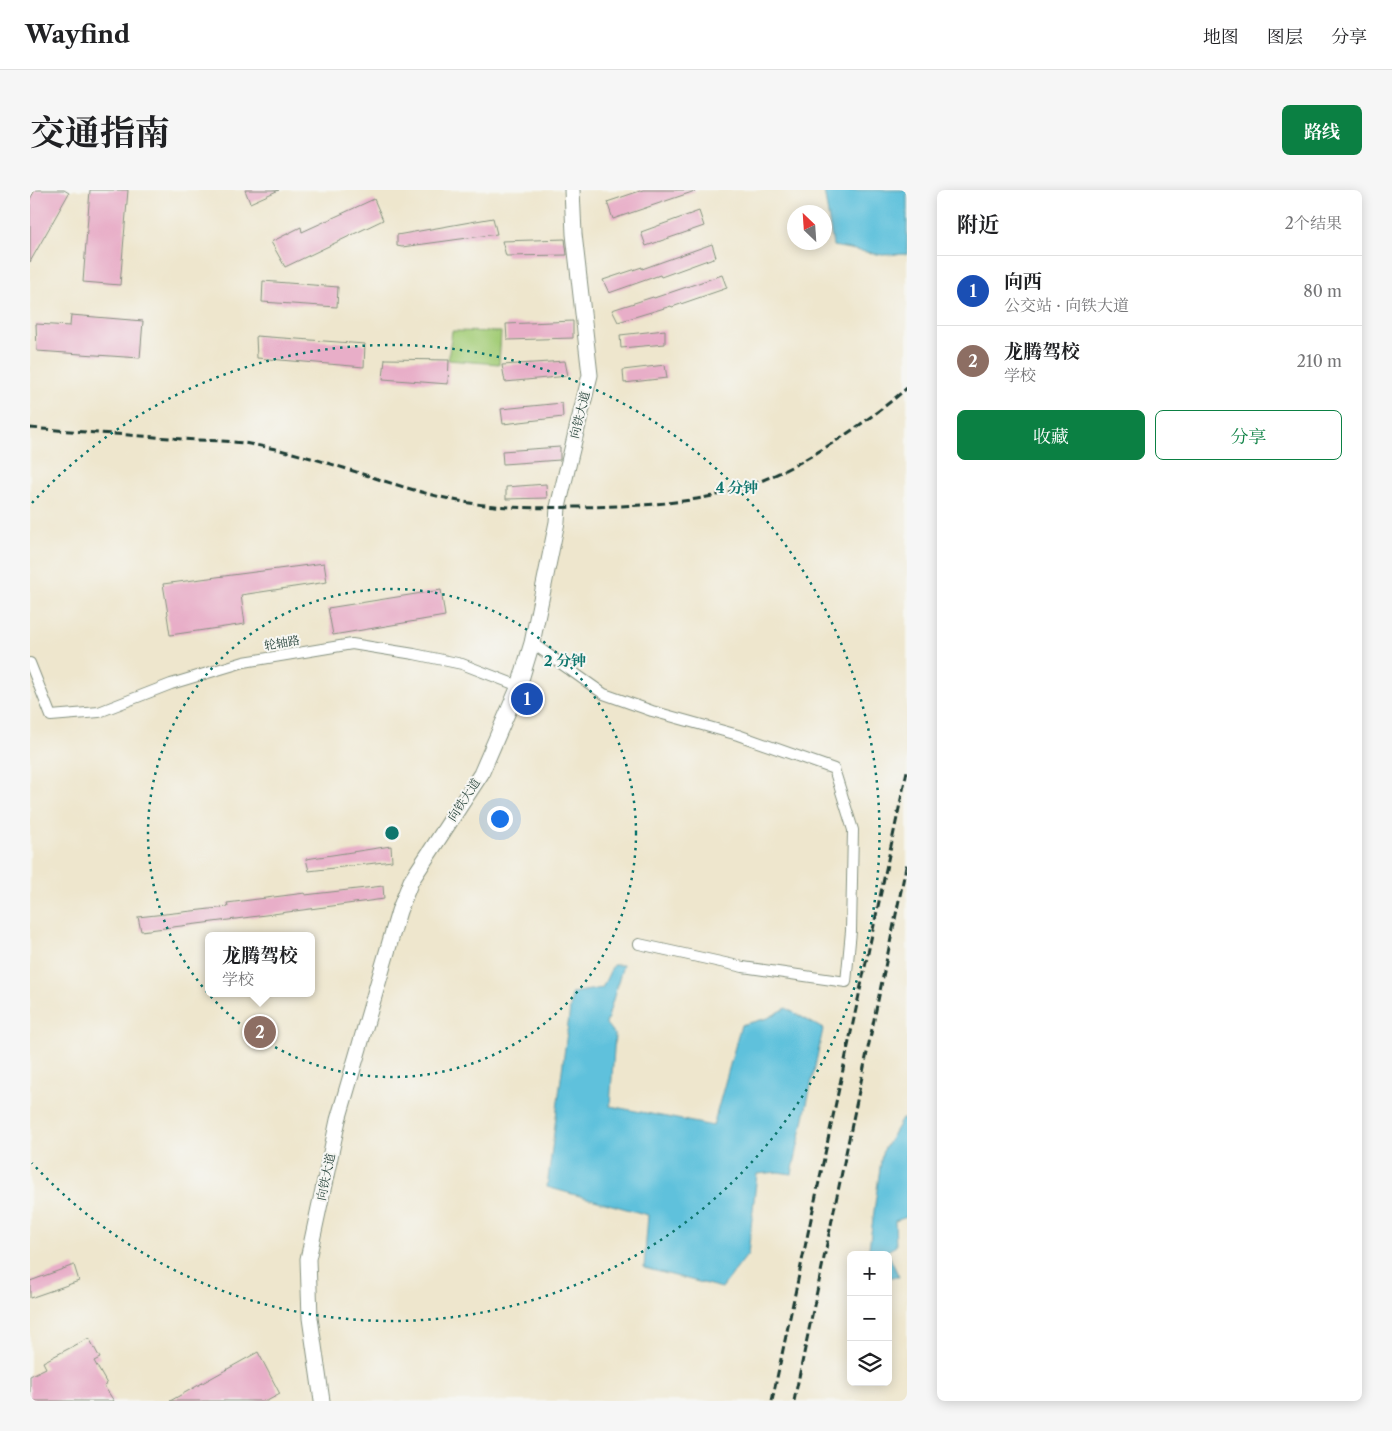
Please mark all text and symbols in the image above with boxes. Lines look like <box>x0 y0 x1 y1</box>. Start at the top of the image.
text: Wayfind <box>25 20 130 49</box>
text: 地图 <box>1203 26 1239 48</box>
text: 图层 <box>1267 26 1303 48</box>
text: 分享 <box>1331 26 1367 48</box>
button: 路线 <box>1282 105 1362 155</box>
text: 交通指南 <box>30 111 170 154</box>
north arrow <box>787 205 832 250</box>
text: 附近 <box>957 212 999 237</box>
text: 2个结果 <box>1285 213 1342 233</box>
text: 向西 <box>1004 270 1042 293</box>
text: 1 <box>969 281 977 301</box>
text: 80 m <box>1303 281 1342 301</box>
text: 公交站 · 向铁大道 <box>1004 295 1129 315</box>
text: 龙腾驾校 <box>1004 340 1080 363</box>
text: 2 <box>968 351 978 371</box>
text: 210 m <box>1297 351 1342 371</box>
text: 学校 <box>1004 365 1036 385</box>
street label: 向铁大道 <box>566 390 593 440</box>
button: 收藏 <box>957 410 1145 460</box>
button: 分享 <box>1155 410 1342 460</box>
text: 4 分钟 <box>716 478 758 497</box>
street label: 轮轴路 <box>263 632 301 653</box>
text: 2 分钟 <box>544 651 586 670</box>
pin: 1 <box>511 680 543 718</box>
street label: 向铁大道 <box>444 776 483 824</box>
your location <box>487 806 513 832</box>
centre of rings <box>383 824 401 842</box>
popup <box>205 932 315 997</box>
text: 龙腾驾校 <box>222 944 298 967</box>
text: 学校 <box>222 969 254 989</box>
pin: 2 <box>244 1013 276 1051</box>
street label: 向铁大道 <box>313 1152 338 1202</box>
map controls <box>847 1251 892 1386</box>
button: + <box>847 1251 892 1296</box>
button: − <box>847 1296 892 1341</box>
button: layers <box>847 1341 892 1386</box>

